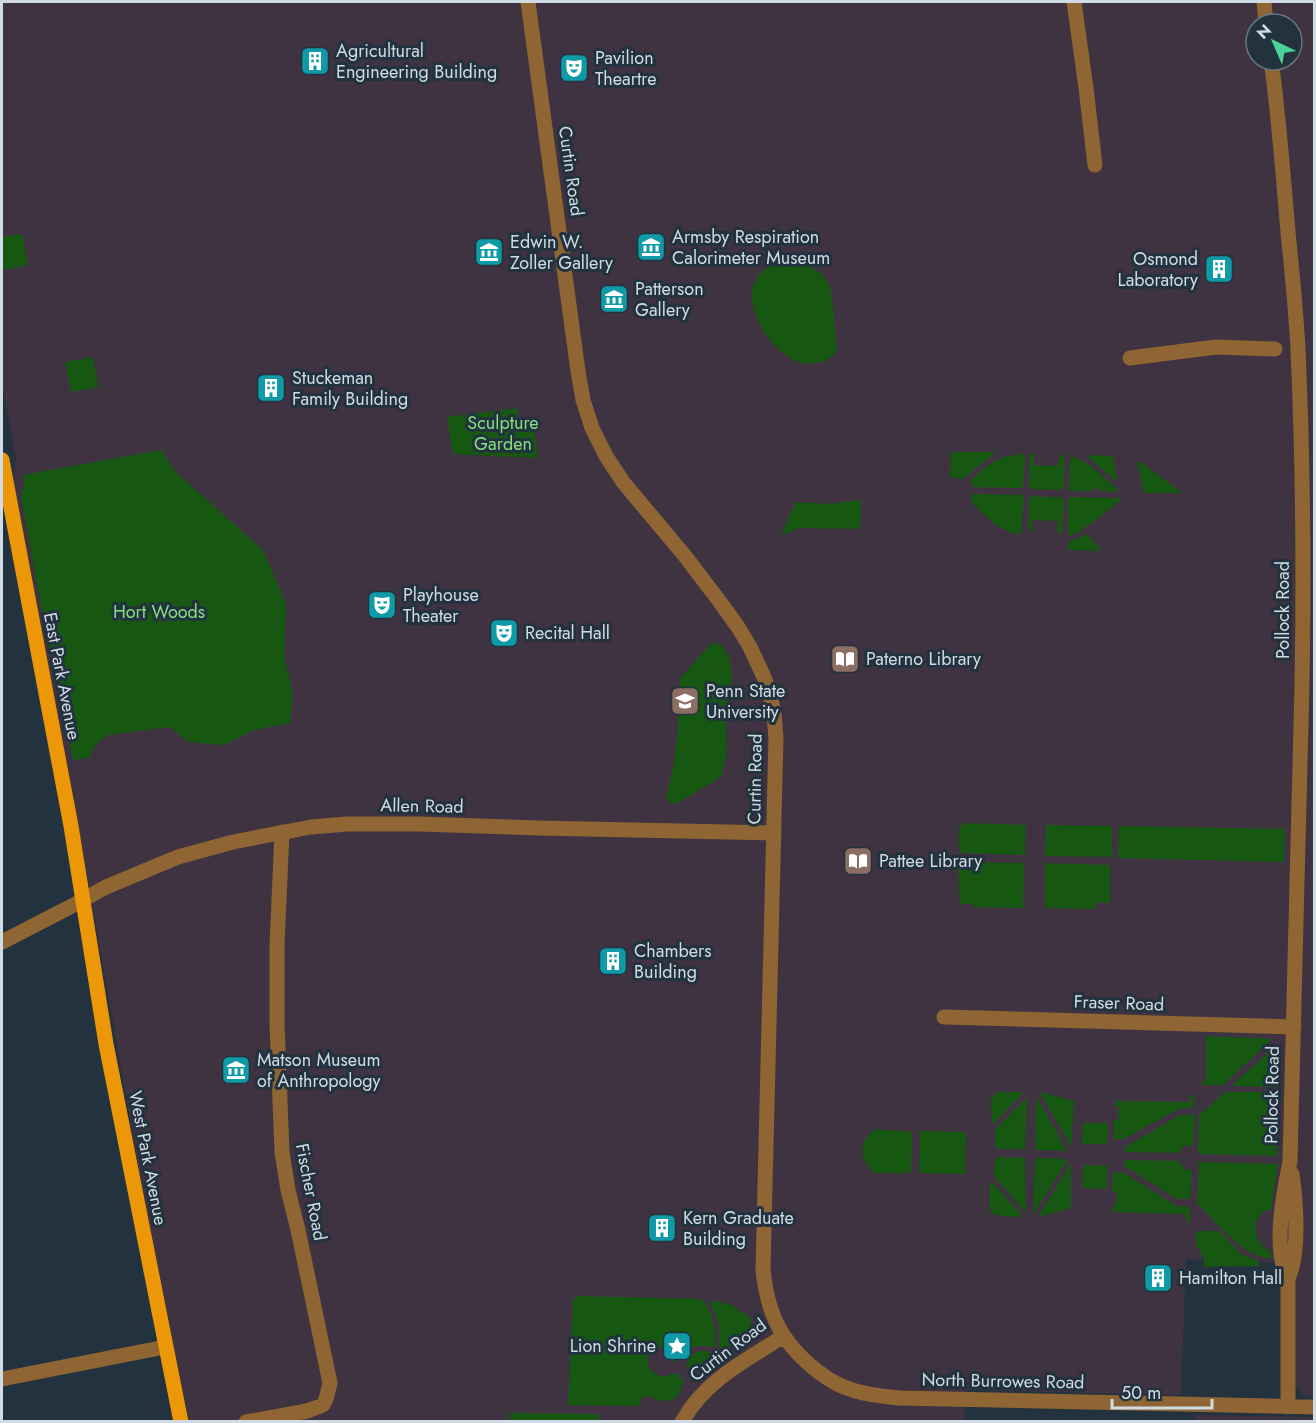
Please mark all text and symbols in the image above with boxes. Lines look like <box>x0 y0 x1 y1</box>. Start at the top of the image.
north arrow <box>1244 12 1304 72</box>
text: N <box>1251 19 1276 44</box>
place label: Agricultural Engineering Building <box>336 38 497 85</box>
building icon: Agricultural Engineering Building <box>299 45 331 77</box>
place label: Pavilion Theartre <box>595 45 656 92</box>
theatre icon: Pavilion Theartre <box>558 52 590 84</box>
street label: Curtin Road <box>552 124 590 218</box>
place label: Armsby Respiration Calorimeter Museum <box>672 224 830 271</box>
place label: Edwin W. Zoller Gallery <box>510 229 613 276</box>
museum icon: Armsby Respiration Calorimeter Museum <box>635 231 667 263</box>
museum icon: Edwin W. Zoller Gallery <box>473 236 505 268</box>
place label: Osmond Laboratory <box>1118 246 1198 293</box>
building icon: Osmond Laboratory <box>1203 253 1235 285</box>
place label: Patterson Gallery <box>635 276 704 323</box>
museum icon: Patterson Gallery <box>598 283 630 315</box>
place label: Stuckeman Family Building <box>292 365 408 412</box>
building icon: Stuckeman Family Building <box>255 372 287 404</box>
park label: Sculpture Garden <box>467 410 539 457</box>
street label: Pollock Road <box>1270 561 1296 659</box>
place label: Playhouse Theater <box>403 582 479 629</box>
theatre icon: Playhouse Theater <box>366 589 398 621</box>
park label: Hort Woods <box>113 599 205 625</box>
street label: East Park Avenue <box>37 610 87 742</box>
theatre icon: Recital Hall <box>488 617 520 649</box>
place label: Recital Hall <box>525 620 610 646</box>
library icon: Paterno Library <box>829 643 861 675</box>
place label: Paterno Library <box>866 646 981 672</box>
place label: Penn State University <box>706 678 785 725</box>
school or university icon: Penn State University <box>669 685 701 717</box>
street label: Curtin Road <box>741 733 769 825</box>
street label: Allen Road <box>380 792 464 820</box>
library icon: Pattee Library <box>842 845 874 877</box>
place label: Pattee Library <box>879 848 982 874</box>
place label: Chambers Building <box>634 938 711 985</box>
building icon: Chambers Building <box>597 945 629 977</box>
street label: Fraser Road <box>1073 988 1165 1018</box>
street label: Pollock Road <box>1258 1046 1286 1144</box>
place label: Matson Museum of Anthropology <box>257 1047 381 1094</box>
museum icon: Matson Museum of Anthropology <box>220 1054 252 1086</box>
street label: West Park Avenue <box>122 1089 174 1227</box>
street label: Fischer Road <box>289 1141 333 1243</box>
place label: Kern Graduate Building <box>683 1205 794 1252</box>
building icon: Kern Graduate Building <box>646 1212 678 1244</box>
building icon: Hamilton Hall <box>1142 1262 1174 1294</box>
place label: Hamilton Hall <box>1179 1265 1282 1291</box>
street label: Curtin Road <box>684 1312 772 1388</box>
place icon: Lion Shrine <box>661 1330 693 1362</box>
place label: Lion Shrine <box>570 1333 656 1359</box>
street label: North Burrowes Road <box>921 1367 1085 1395</box>
scale bar <box>1112 1372 1212 1410</box>
text: 50 m <box>1121 1380 1161 1406</box>

